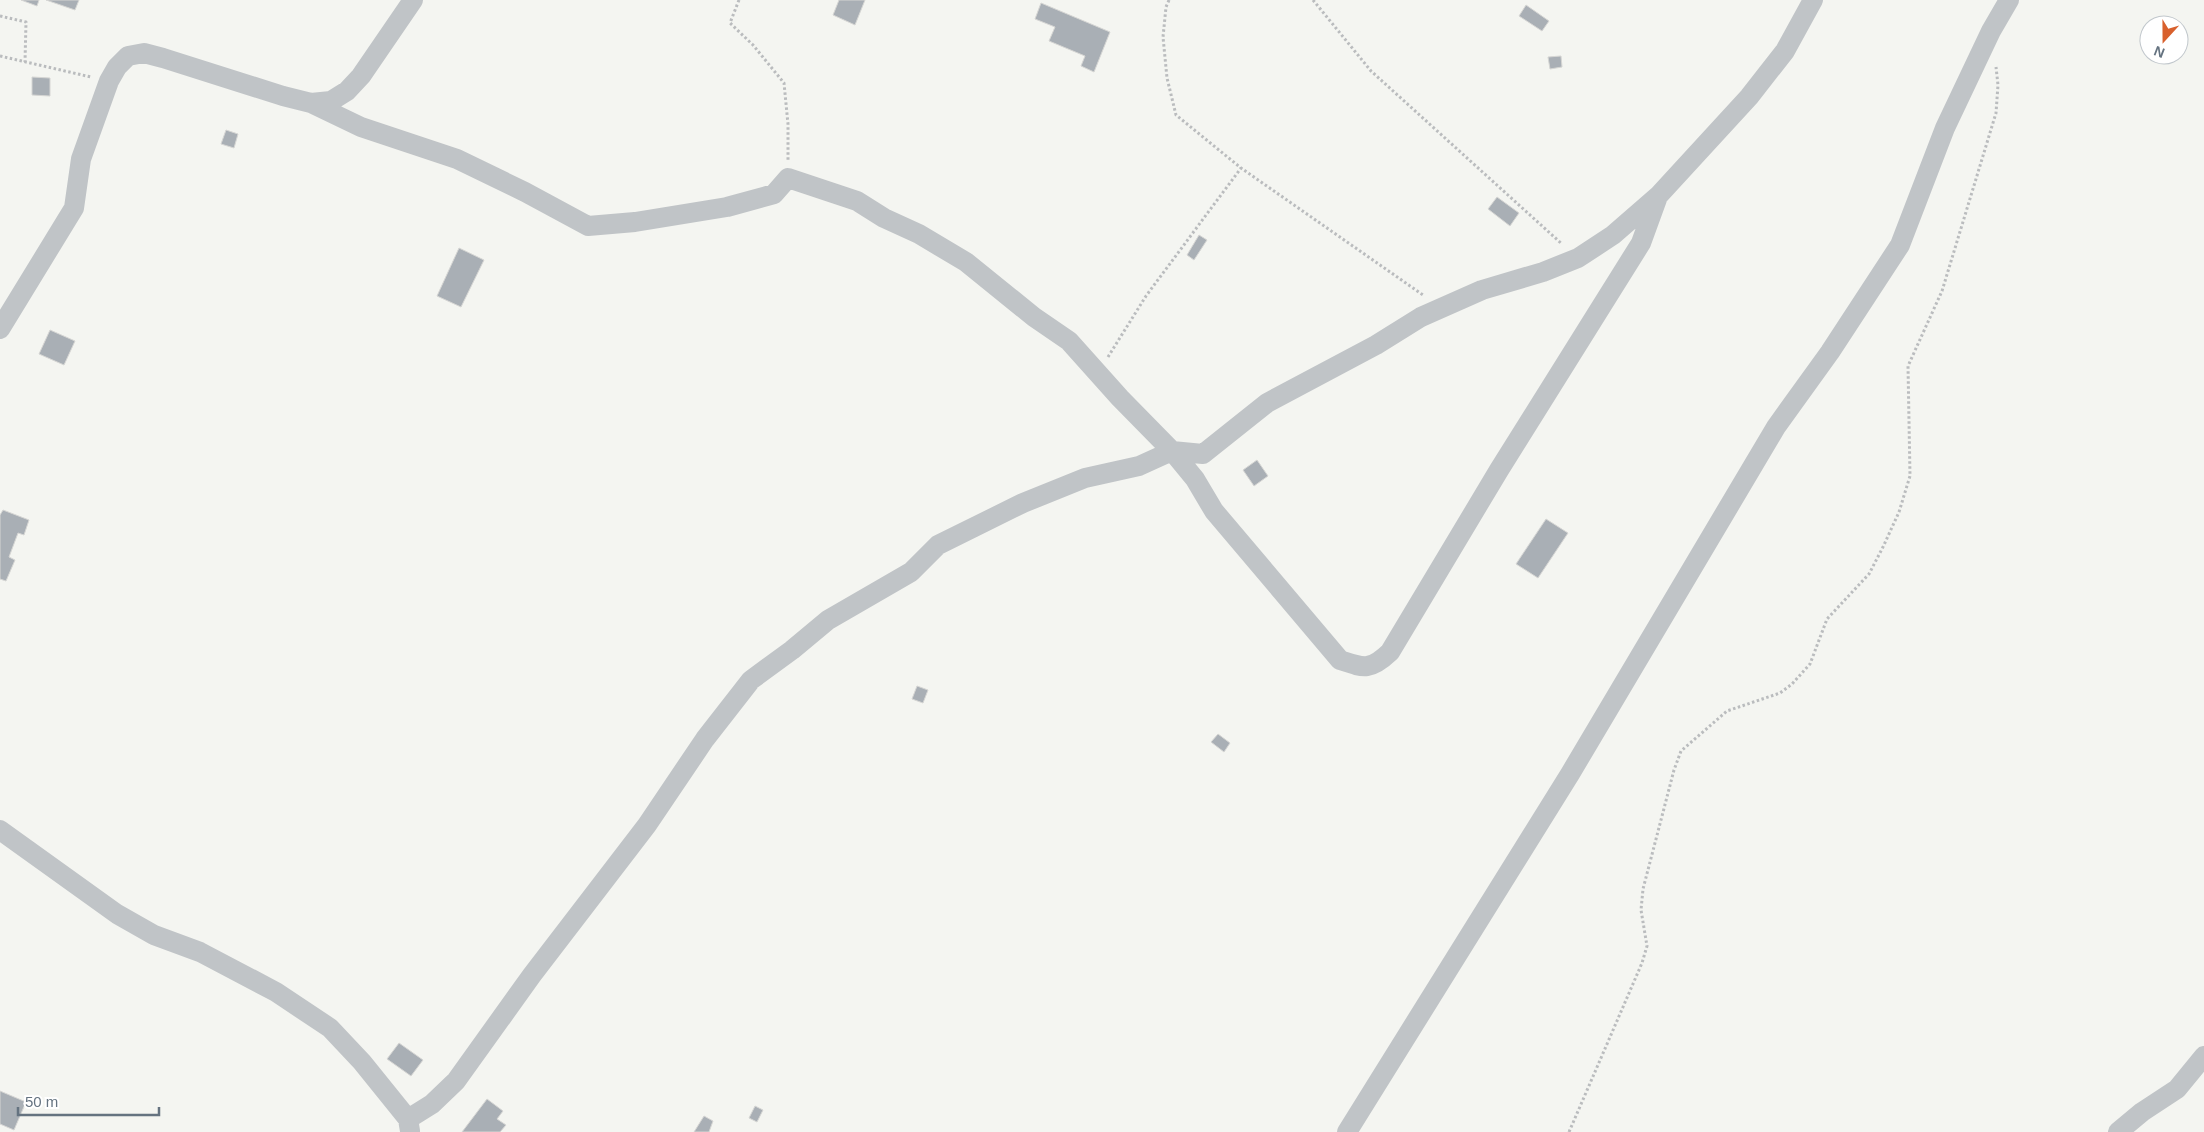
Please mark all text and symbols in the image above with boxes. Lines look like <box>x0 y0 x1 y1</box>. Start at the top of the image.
north arrow <box>2139 15 2189 65</box>
text: N <box>2152 43 2167 61</box>
scale bar <box>18 1084 159 1116</box>
text: 50 m <box>25 1093 58 1110</box>

